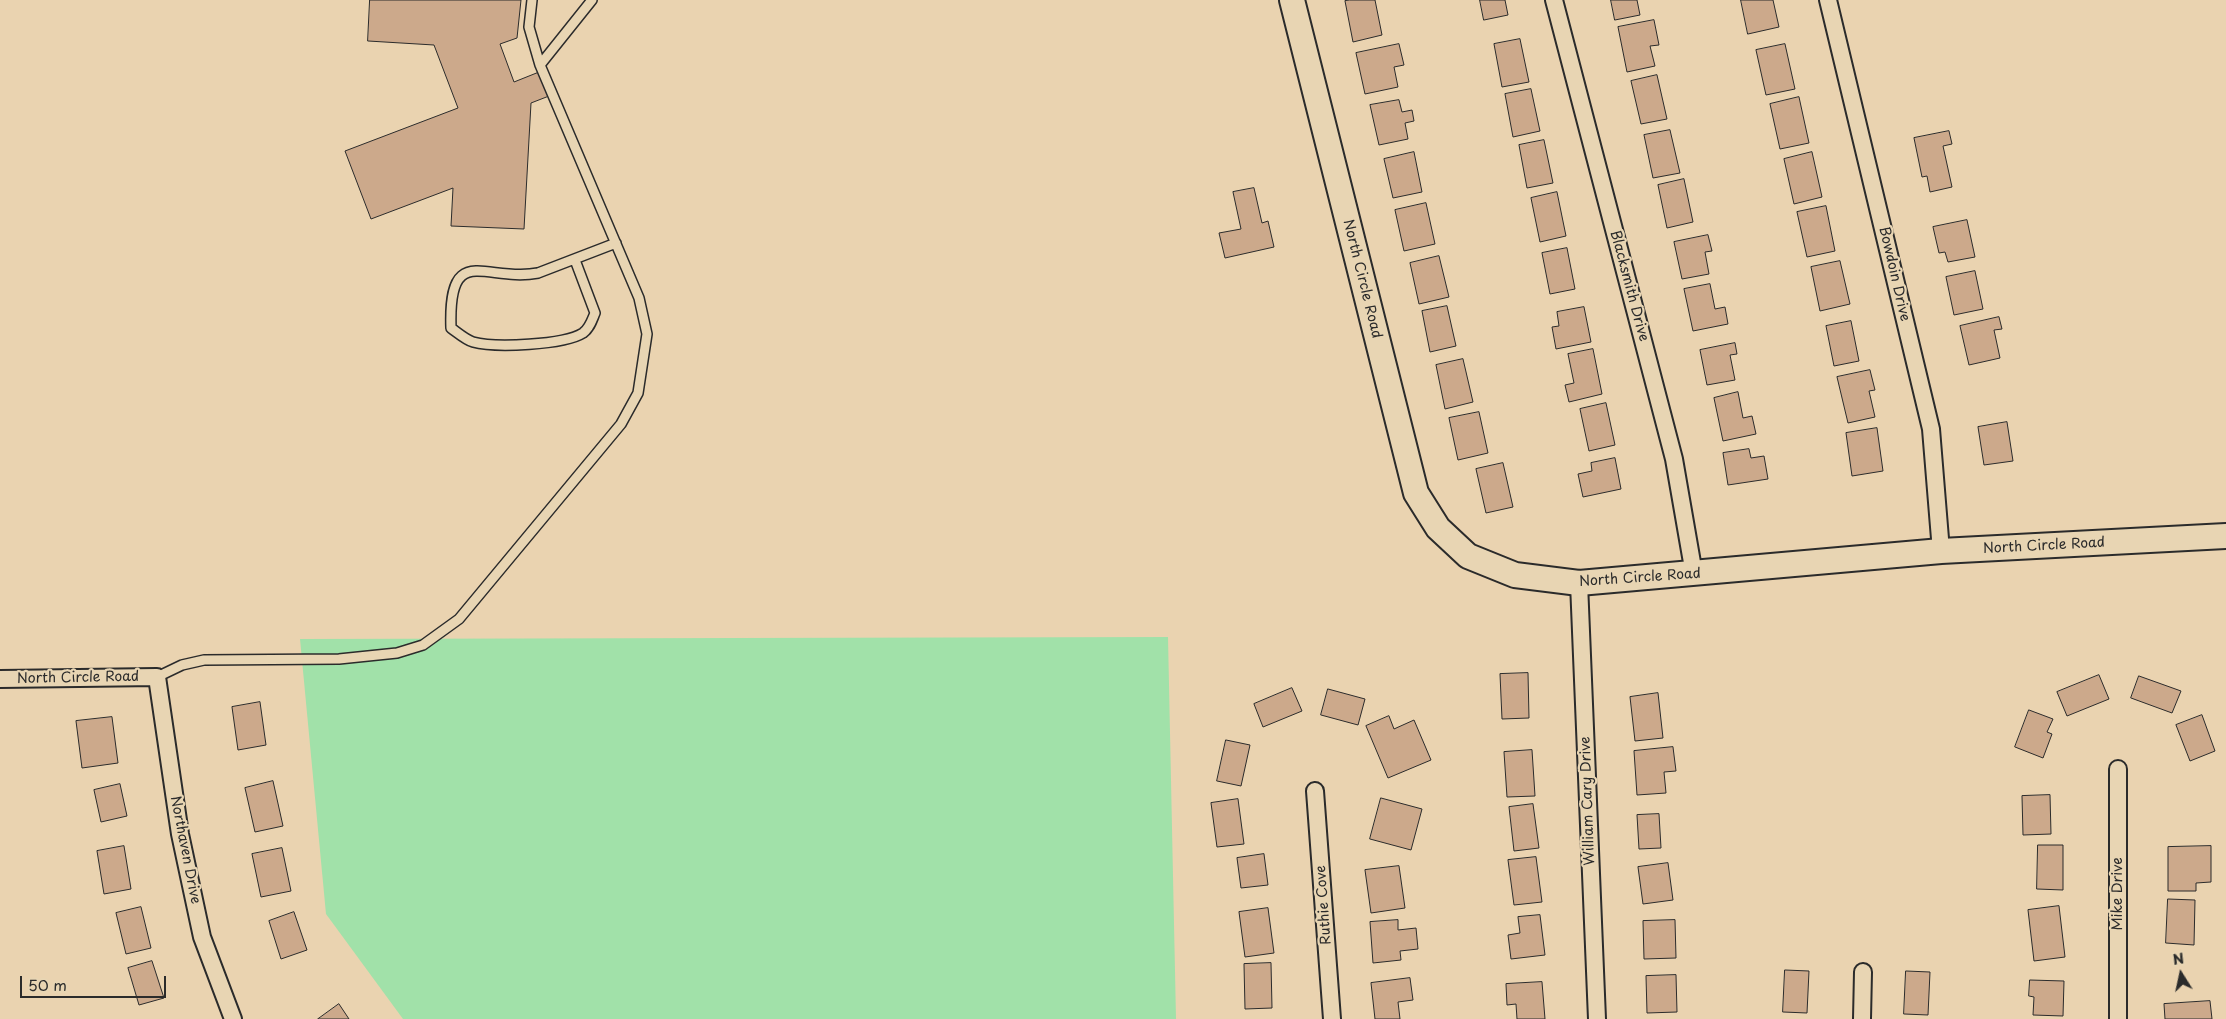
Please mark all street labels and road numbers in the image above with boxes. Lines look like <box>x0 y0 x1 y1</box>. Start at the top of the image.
street label: North Circle Road <box>1339 218 1385 340</box>
street label: Bowdoin Drive <box>1875 225 1913 323</box>
street label: Blacksmith Drive <box>1606 229 1652 343</box>
street label: North Circle Road <box>1983 534 2105 558</box>
street label: North Circle Road <box>1579 565 1701 591</box>
street label: North Circle Road <box>17 669 139 687</box>
street label: William Cary Drive <box>1577 736 1599 866</box>
street label: Northaven Drive <box>166 795 204 905</box>
street label: Mike Drive <box>2110 857 2126 931</box>
street label: Ruthie Cove <box>1313 865 1335 945</box>

